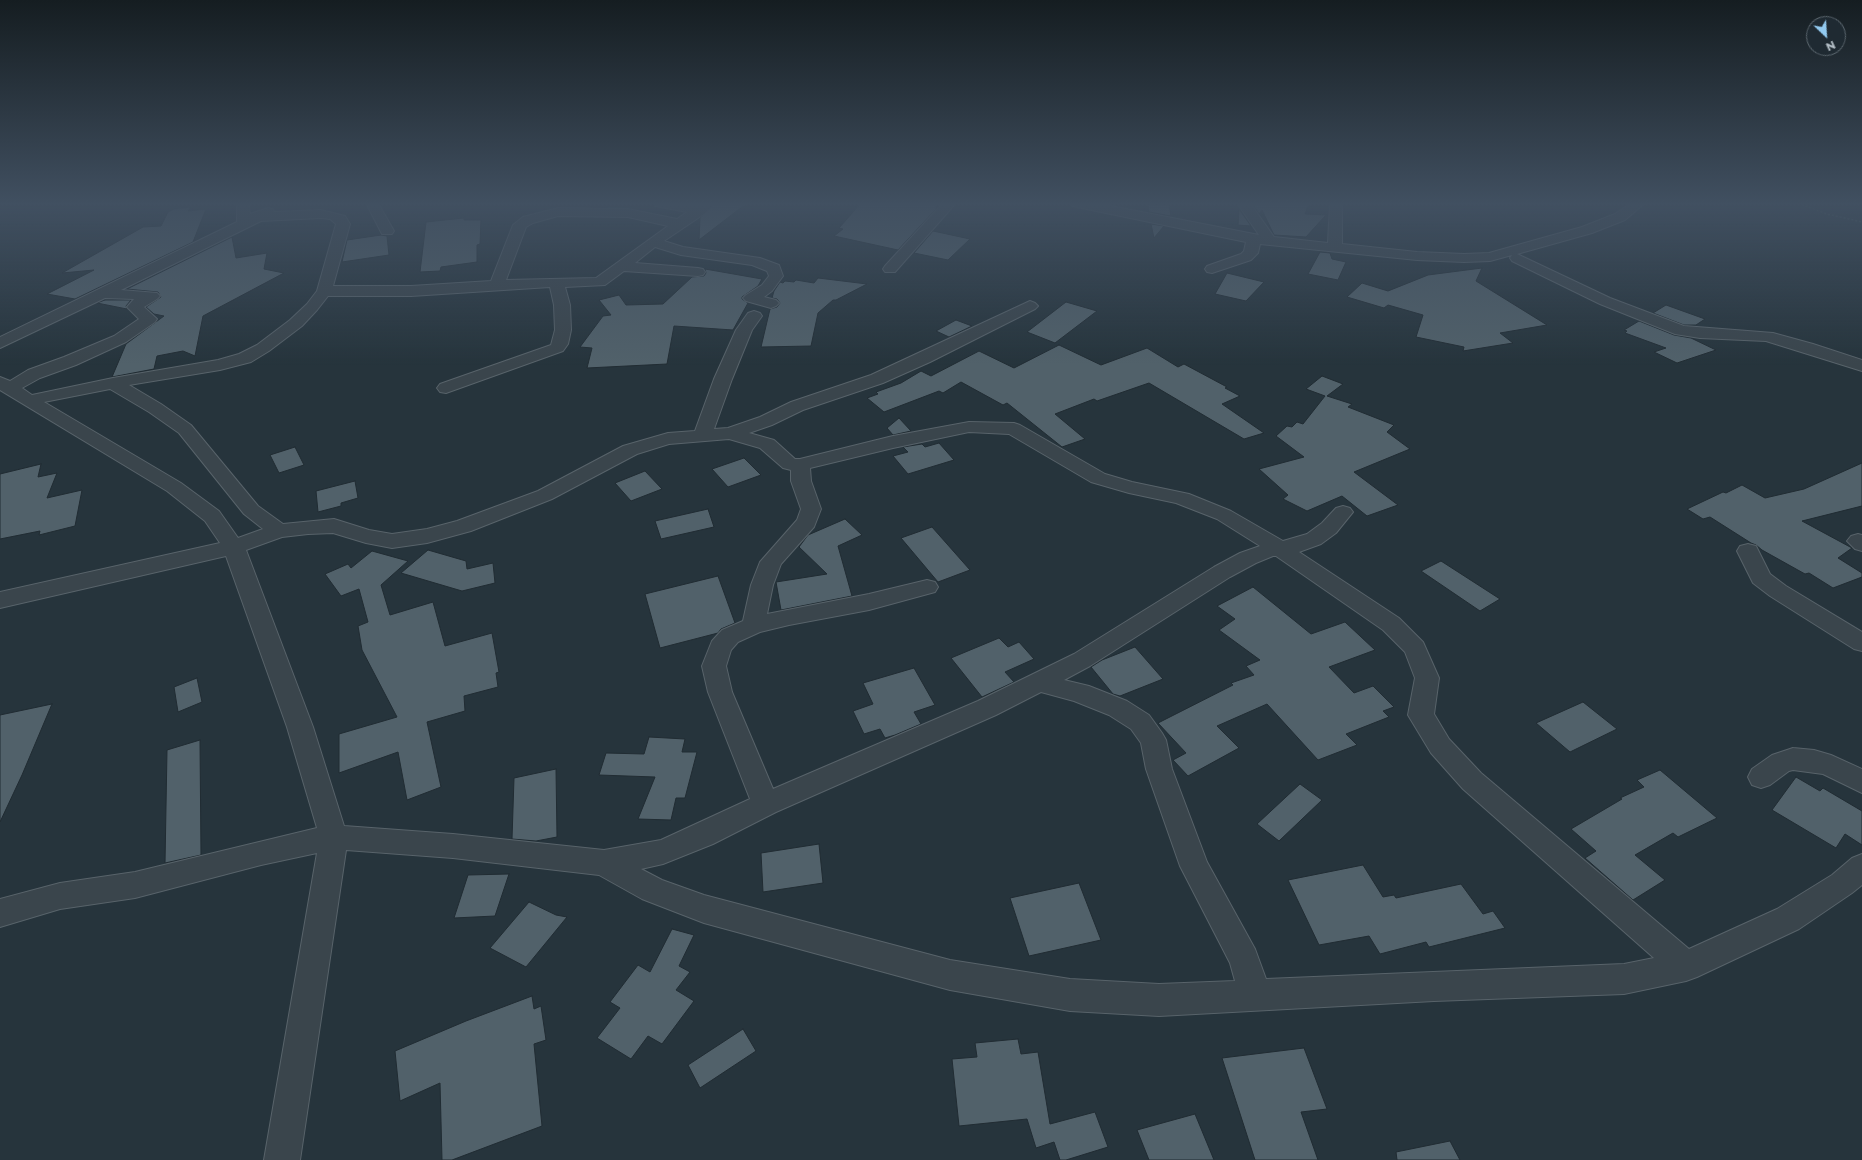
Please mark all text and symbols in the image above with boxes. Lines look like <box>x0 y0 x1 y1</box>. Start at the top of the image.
north arrow <box>1806 16 1846 56</box>
text: N <box>1824 38 1838 54</box>

